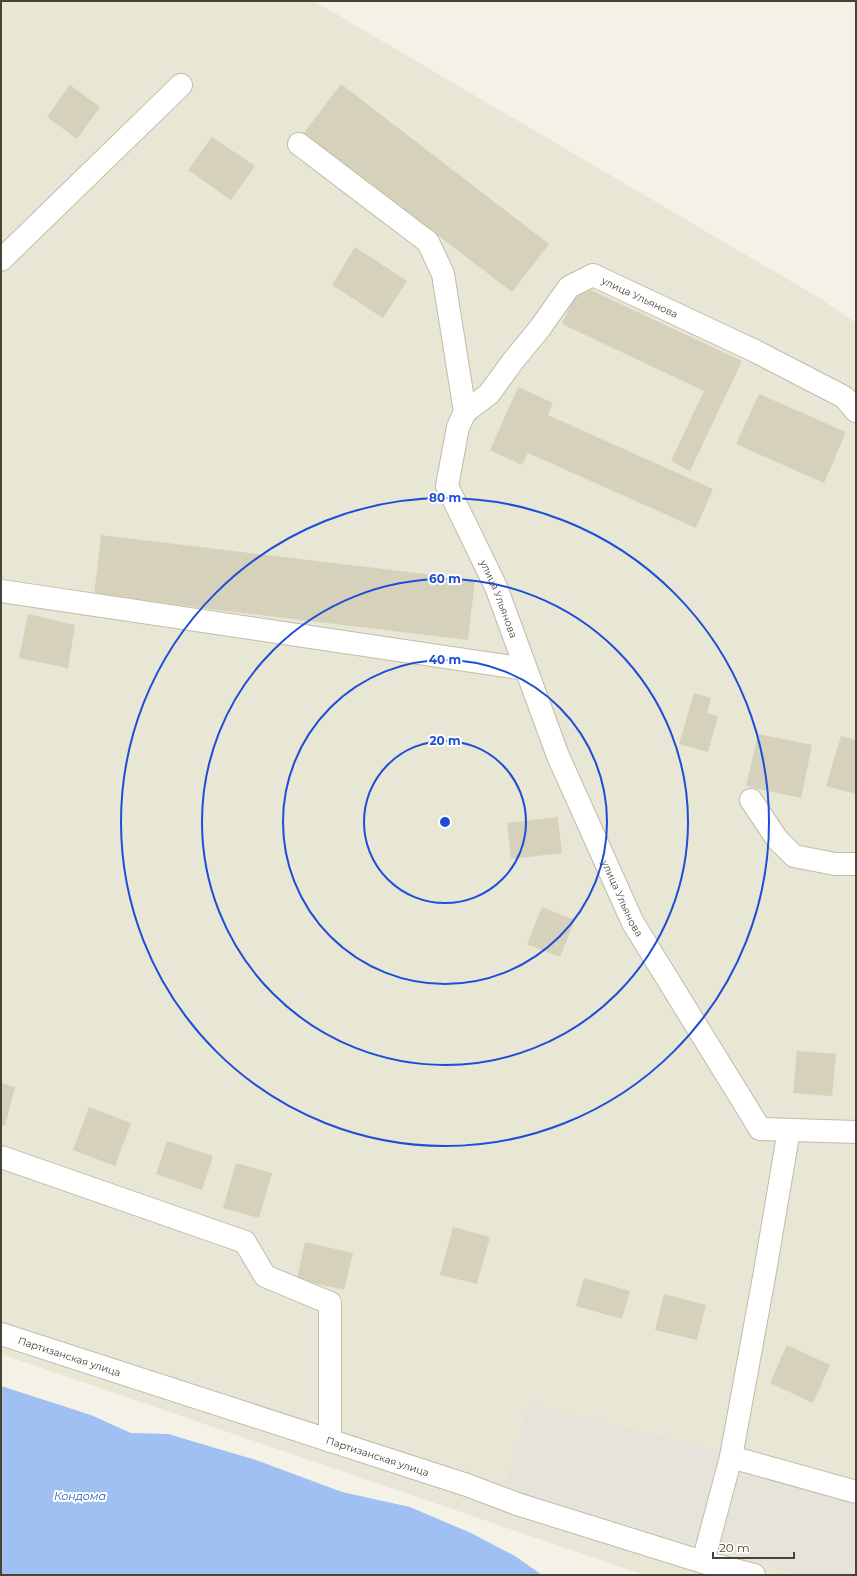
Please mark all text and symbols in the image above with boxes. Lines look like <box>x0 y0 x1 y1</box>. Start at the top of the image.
street label: улица Ульянова <box>599 274 680 321</box>
text: 80 m <box>429 490 461 505</box>
street label: улица Ульянова <box>476 557 520 640</box>
text: 60 m <box>429 571 461 586</box>
text: 40 m <box>429 652 461 667</box>
text: 20 m <box>429 733 461 748</box>
centre of rings <box>438 815 452 829</box>
street label: улица Ульянова <box>598 857 646 939</box>
street label: Партизанская улица <box>16 1334 122 1379</box>
street label: Партизанская улица <box>324 1434 431 1479</box>
water label: Кондома <box>54 1489 107 1503</box>
scale bar <box>713 1534 794 1560</box>
text: 20 m <box>719 1540 750 1555</box>

